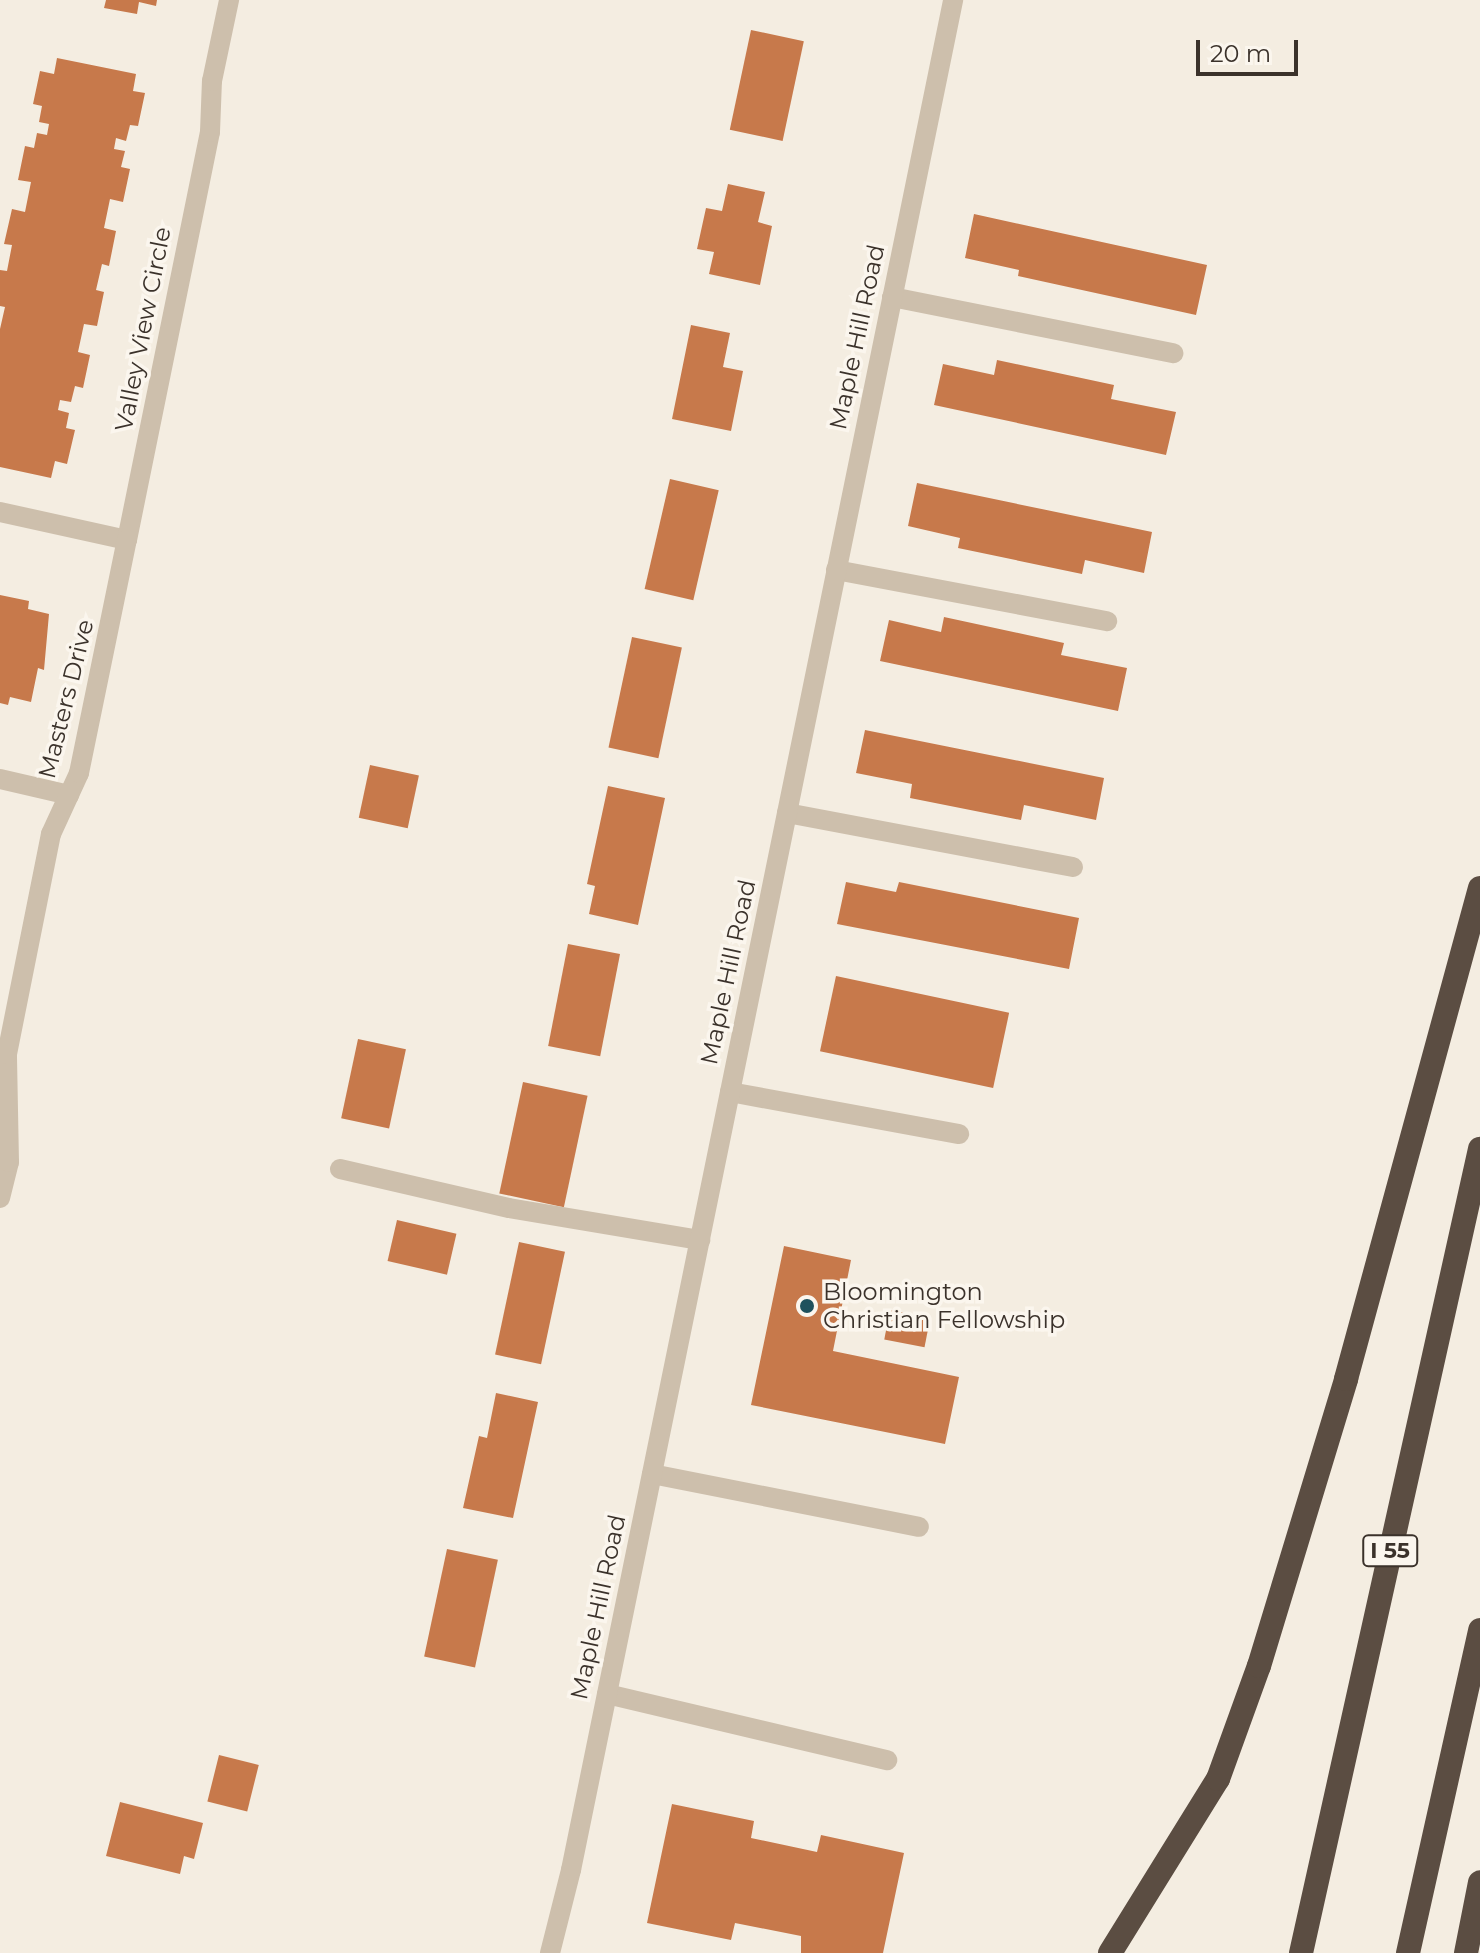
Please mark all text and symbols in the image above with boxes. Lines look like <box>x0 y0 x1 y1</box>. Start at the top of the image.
scale bar <box>1200 24 1302 74</box>
text: 20 m <box>1210 39 1271 68</box>
street label: Valley View Circle <box>109 224 177 434</box>
street label: Maple Hill Road <box>823 242 891 432</box>
street label: Masters Drive <box>32 616 100 782</box>
street label: Maple Hill Road <box>694 877 762 1067</box>
place label: Bloomington Christian Fellowship <box>823 1278 1065 1334</box>
marker: Bloomington Christian Fellowship <box>798 1297 816 1315</box>
street label: Maple Hill Road <box>564 1512 632 1702</box>
road number: I 55 <box>1362 1533 1418 1569</box>

